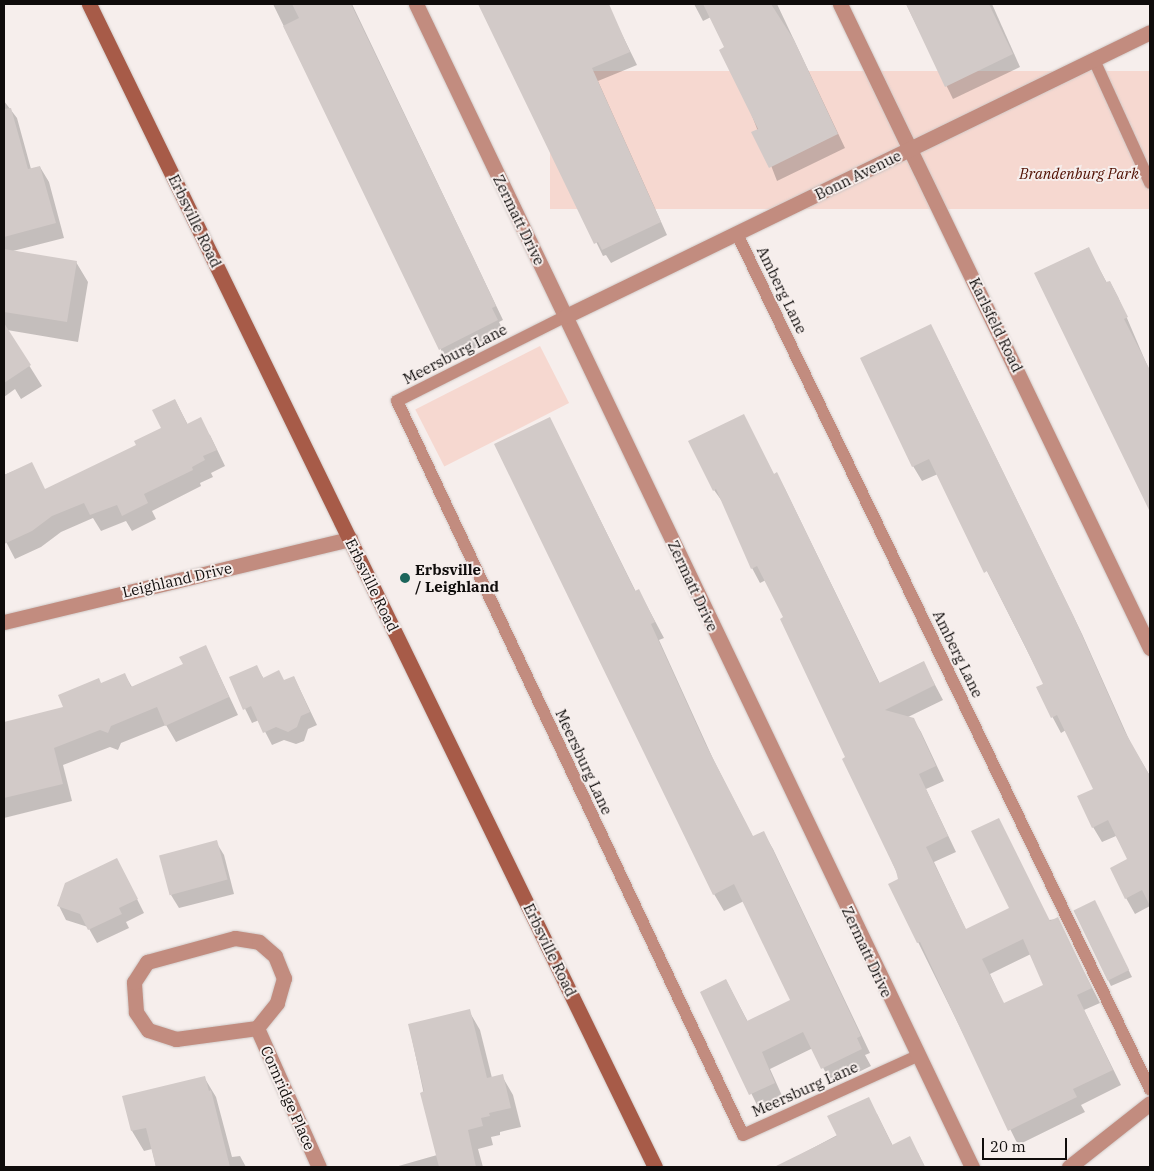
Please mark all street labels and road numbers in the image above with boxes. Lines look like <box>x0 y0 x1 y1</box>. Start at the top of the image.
street label: Bonn Avenue <box>812 146 904 204</box>
street label: Erbsville Road <box>165 171 225 271</box>
street label: Zermatt Drive <box>489 172 549 268</box>
street label: Amberg Lane <box>753 243 811 337</box>
street label: Karlsfeld Road <box>965 275 1027 375</box>
street label: Meersburg Lane <box>400 320 510 388</box>
street label: Erbsville Road <box>342 535 402 635</box>
street label: Zermatt Drive <box>664 538 722 634</box>
street label: Leighland Drive <box>120 559 234 601</box>
street label: Amberg Lane <box>929 607 987 701</box>
street label: Meersburg Lane <box>552 706 616 818</box>
street label: Erbsville Road <box>520 900 580 1000</box>
street label: Zermatt Drive <box>838 904 896 1000</box>
street label: Cornridge Place <box>257 1043 319 1153</box>
street label: Meersburg Lane <box>749 1058 861 1120</box>

